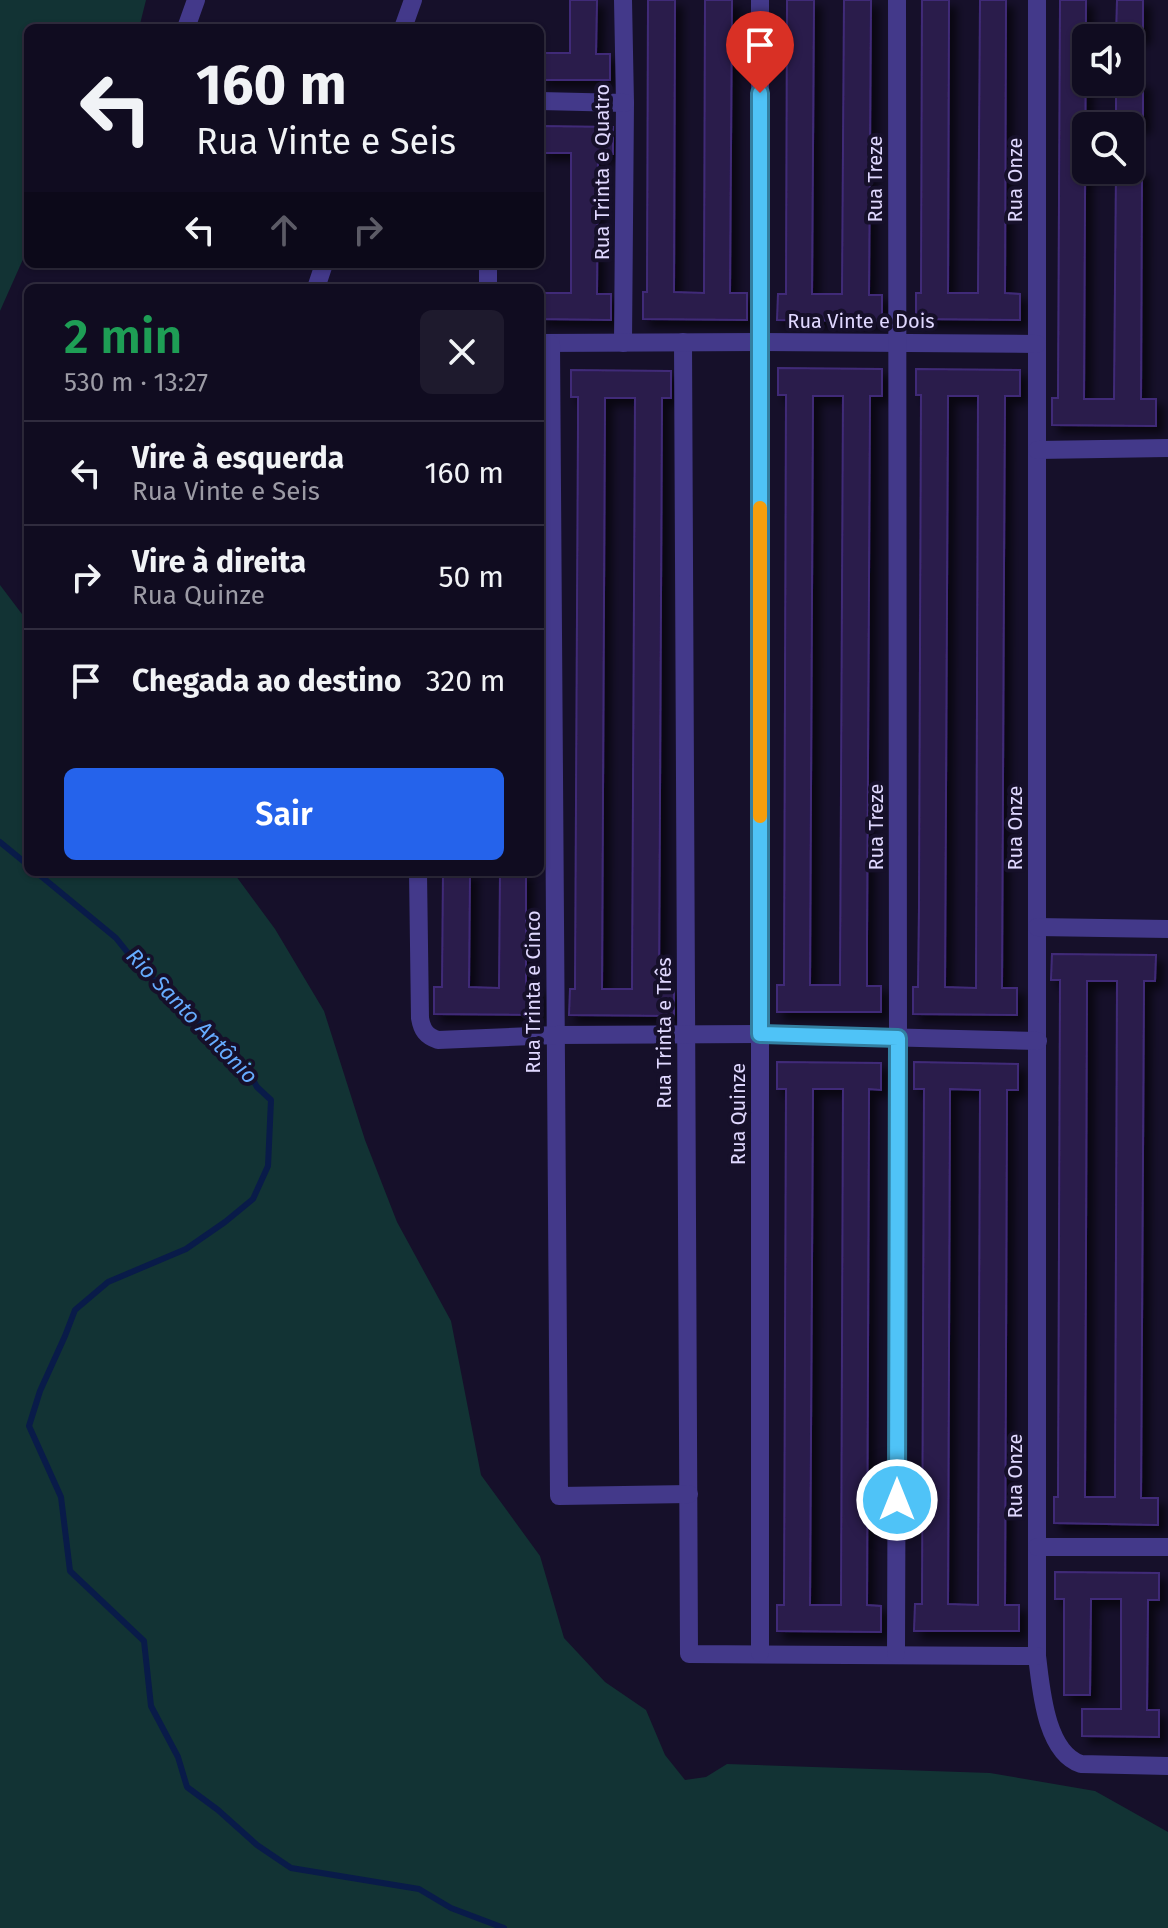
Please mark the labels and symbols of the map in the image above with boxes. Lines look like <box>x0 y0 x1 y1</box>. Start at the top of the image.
pin <box>726 11 794 93</box>
street label: Rua Trinta e Quatro <box>590 84 614 260</box>
street label: Rua Treze <box>863 135 887 223</box>
street label: Rua Onze <box>1003 138 1027 222</box>
street label: Rua Vinte e Dois <box>787 309 935 333</box>
street label: Rua Treze <box>864 783 888 871</box>
street label: Rua Onze <box>1003 786 1027 870</box>
street label: Rua Trinta e Cinco <box>521 910 545 1074</box>
water label: Rio Santo Antônio <box>121 943 263 1089</box>
street label: Rua Trinta e Três <box>652 957 676 1109</box>
street label: Rua Quinze <box>726 1063 750 1165</box>
street label: Rua Onze <box>1003 1434 1027 1518</box>
position arrow <box>855 1458 939 1542</box>

